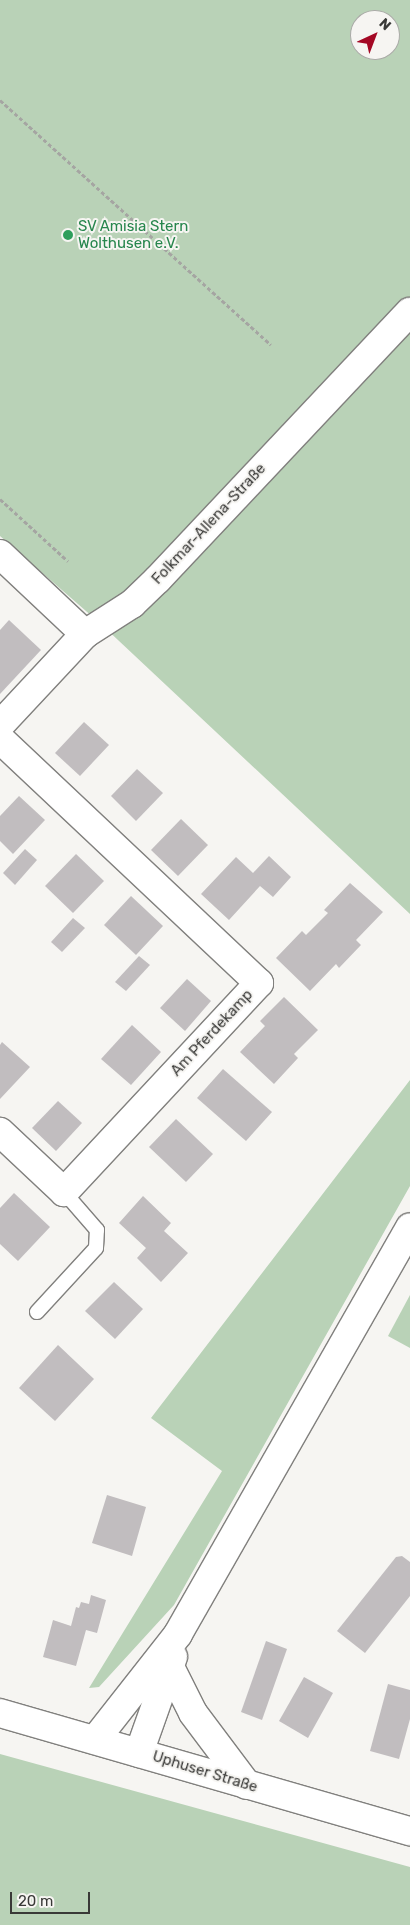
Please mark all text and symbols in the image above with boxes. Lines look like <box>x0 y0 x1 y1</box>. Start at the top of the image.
north arrow <box>350 10 400 60</box>
text: N <box>375 15 394 34</box>
place label: SV Amisia Stern Wolthusen e.V. <box>78 217 189 252</box>
marker: SV Amisia Stern Wolthusen e.V. <box>62 229 74 241</box>
street label: Folkmar-Allena-Straße <box>148 460 270 588</box>
street label: Am Pferdekamp <box>167 986 257 1080</box>
street label: Uphuser Straße <box>150 1747 260 1797</box>
scale bar <box>12 1882 92 1914</box>
text: 20 m <box>18 1892 53 1910</box>

